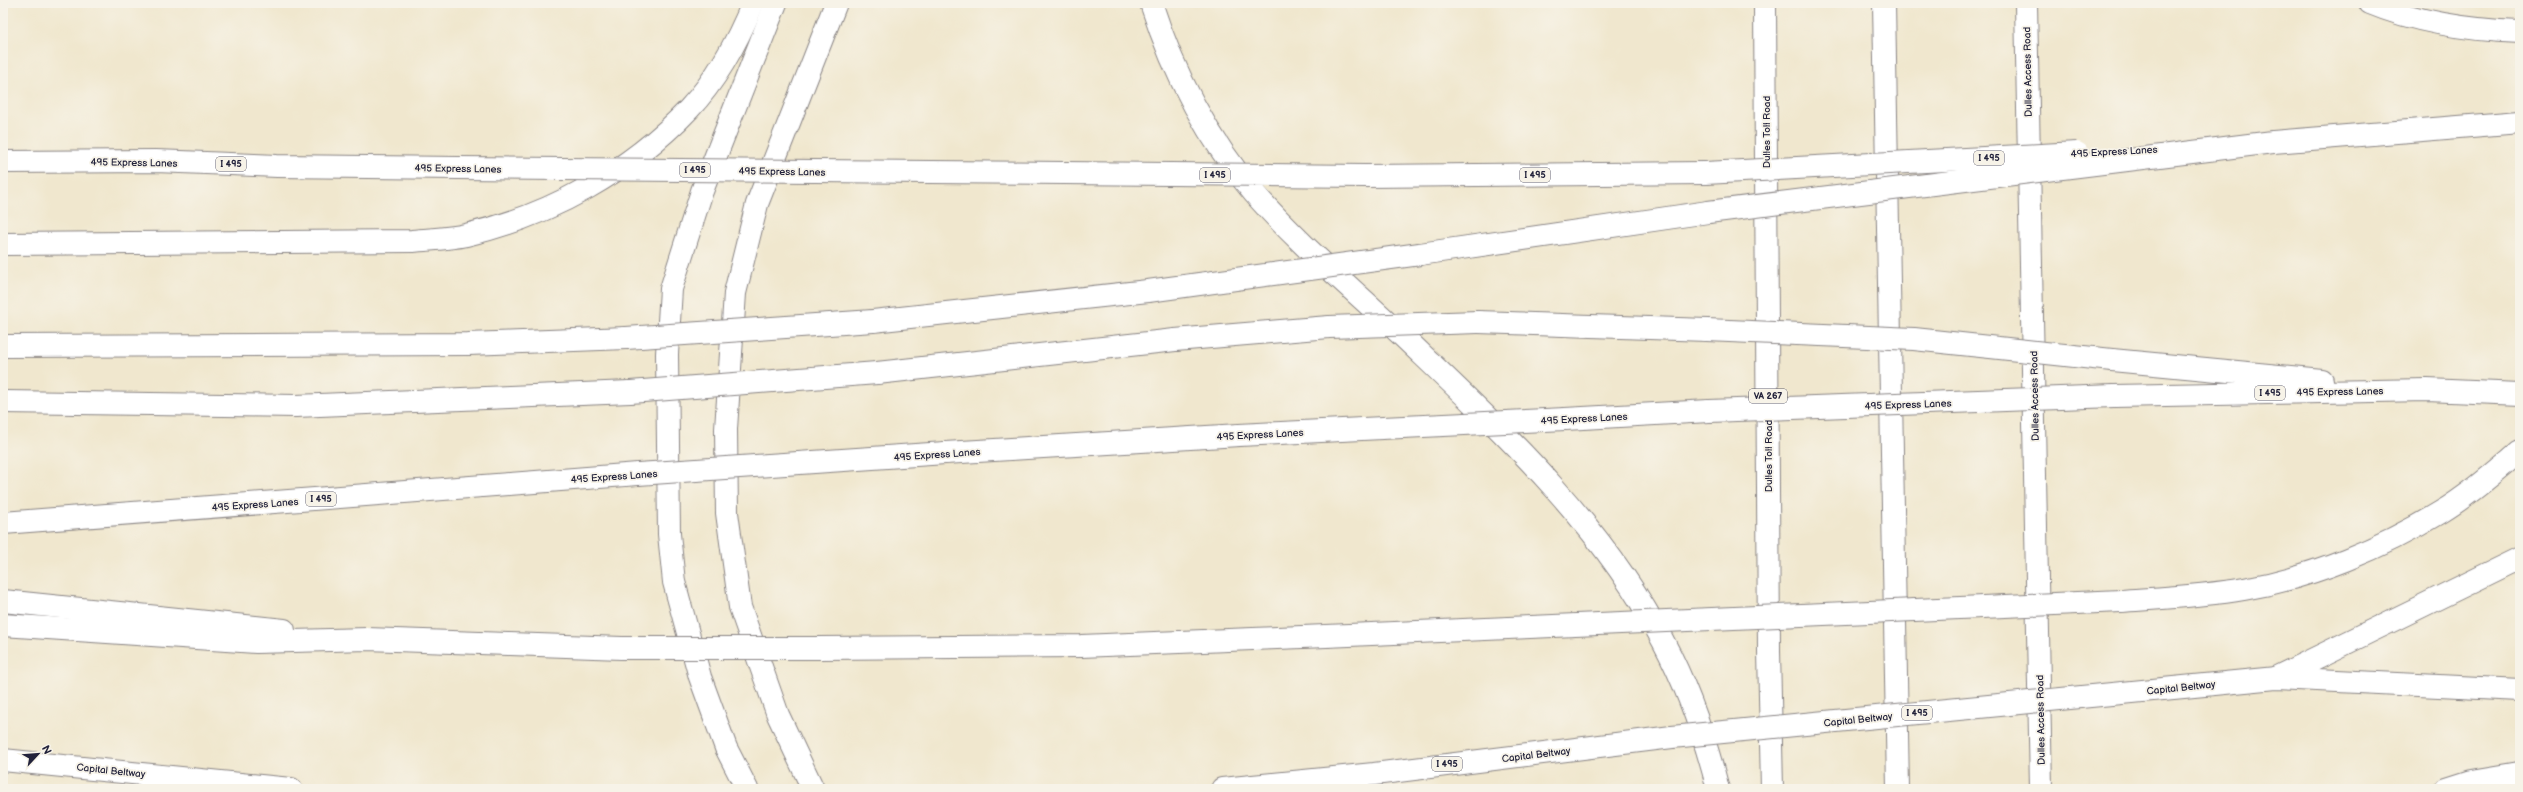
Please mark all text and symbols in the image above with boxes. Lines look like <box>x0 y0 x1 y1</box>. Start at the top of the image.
street label: Dulles Access Road <box>2021 27 2035 117</box>
street label: Dulles Toll Road <box>1761 95 1773 168</box>
street label: 495 Express Lanes <box>2070 144 2158 160</box>
road number: I 495 <box>1974 151 2004 165</box>
street label: 495 Express Lanes <box>90 156 178 170</box>
road number: I 495 <box>216 157 246 171</box>
street label: 495 Express Lanes <box>414 162 502 176</box>
road number: I 495 <box>680 163 710 177</box>
street label: 495 Express Lanes <box>738 165 826 179</box>
road number: I 495 <box>1200 168 1230 182</box>
road number: I 495 <box>1520 168 1550 182</box>
street label: Dulles Access Road <box>2028 351 2042 441</box>
street label: 495 Express Lanes <box>2296 385 2384 399</box>
road number: I 495 <box>2255 386 2285 400</box>
road number: VA 267 <box>1749 389 1787 403</box>
street label: 495 Express Lanes <box>1864 397 1952 413</box>
street label: 495 Express Lanes <box>1540 411 1628 427</box>
street label: Dulles Toll Road <box>1763 419 1775 492</box>
street label: 495 Express Lanes <box>1216 427 1304 443</box>
street label: 495 Express Lanes <box>893 446 981 464</box>
street label: 495 Express Lanes <box>570 468 658 486</box>
road number: I 495 <box>306 492 336 506</box>
street label: 495 Express Lanes <box>211 496 299 514</box>
street label: Dulles Access Road <box>2034 675 2048 765</box>
street label: Capital Beltway <box>2146 678 2217 698</box>
road number: I 495 <box>1902 706 1932 720</box>
street label: Capital Beltway <box>1823 710 1894 730</box>
north arrow <box>18 734 58 774</box>
text: N <box>39 743 54 756</box>
street label: Capital Beltway <box>1501 745 1572 765</box>
road number: I 495 <box>1432 757 1462 771</box>
street label: Capital Beltway <box>76 761 146 781</box>

